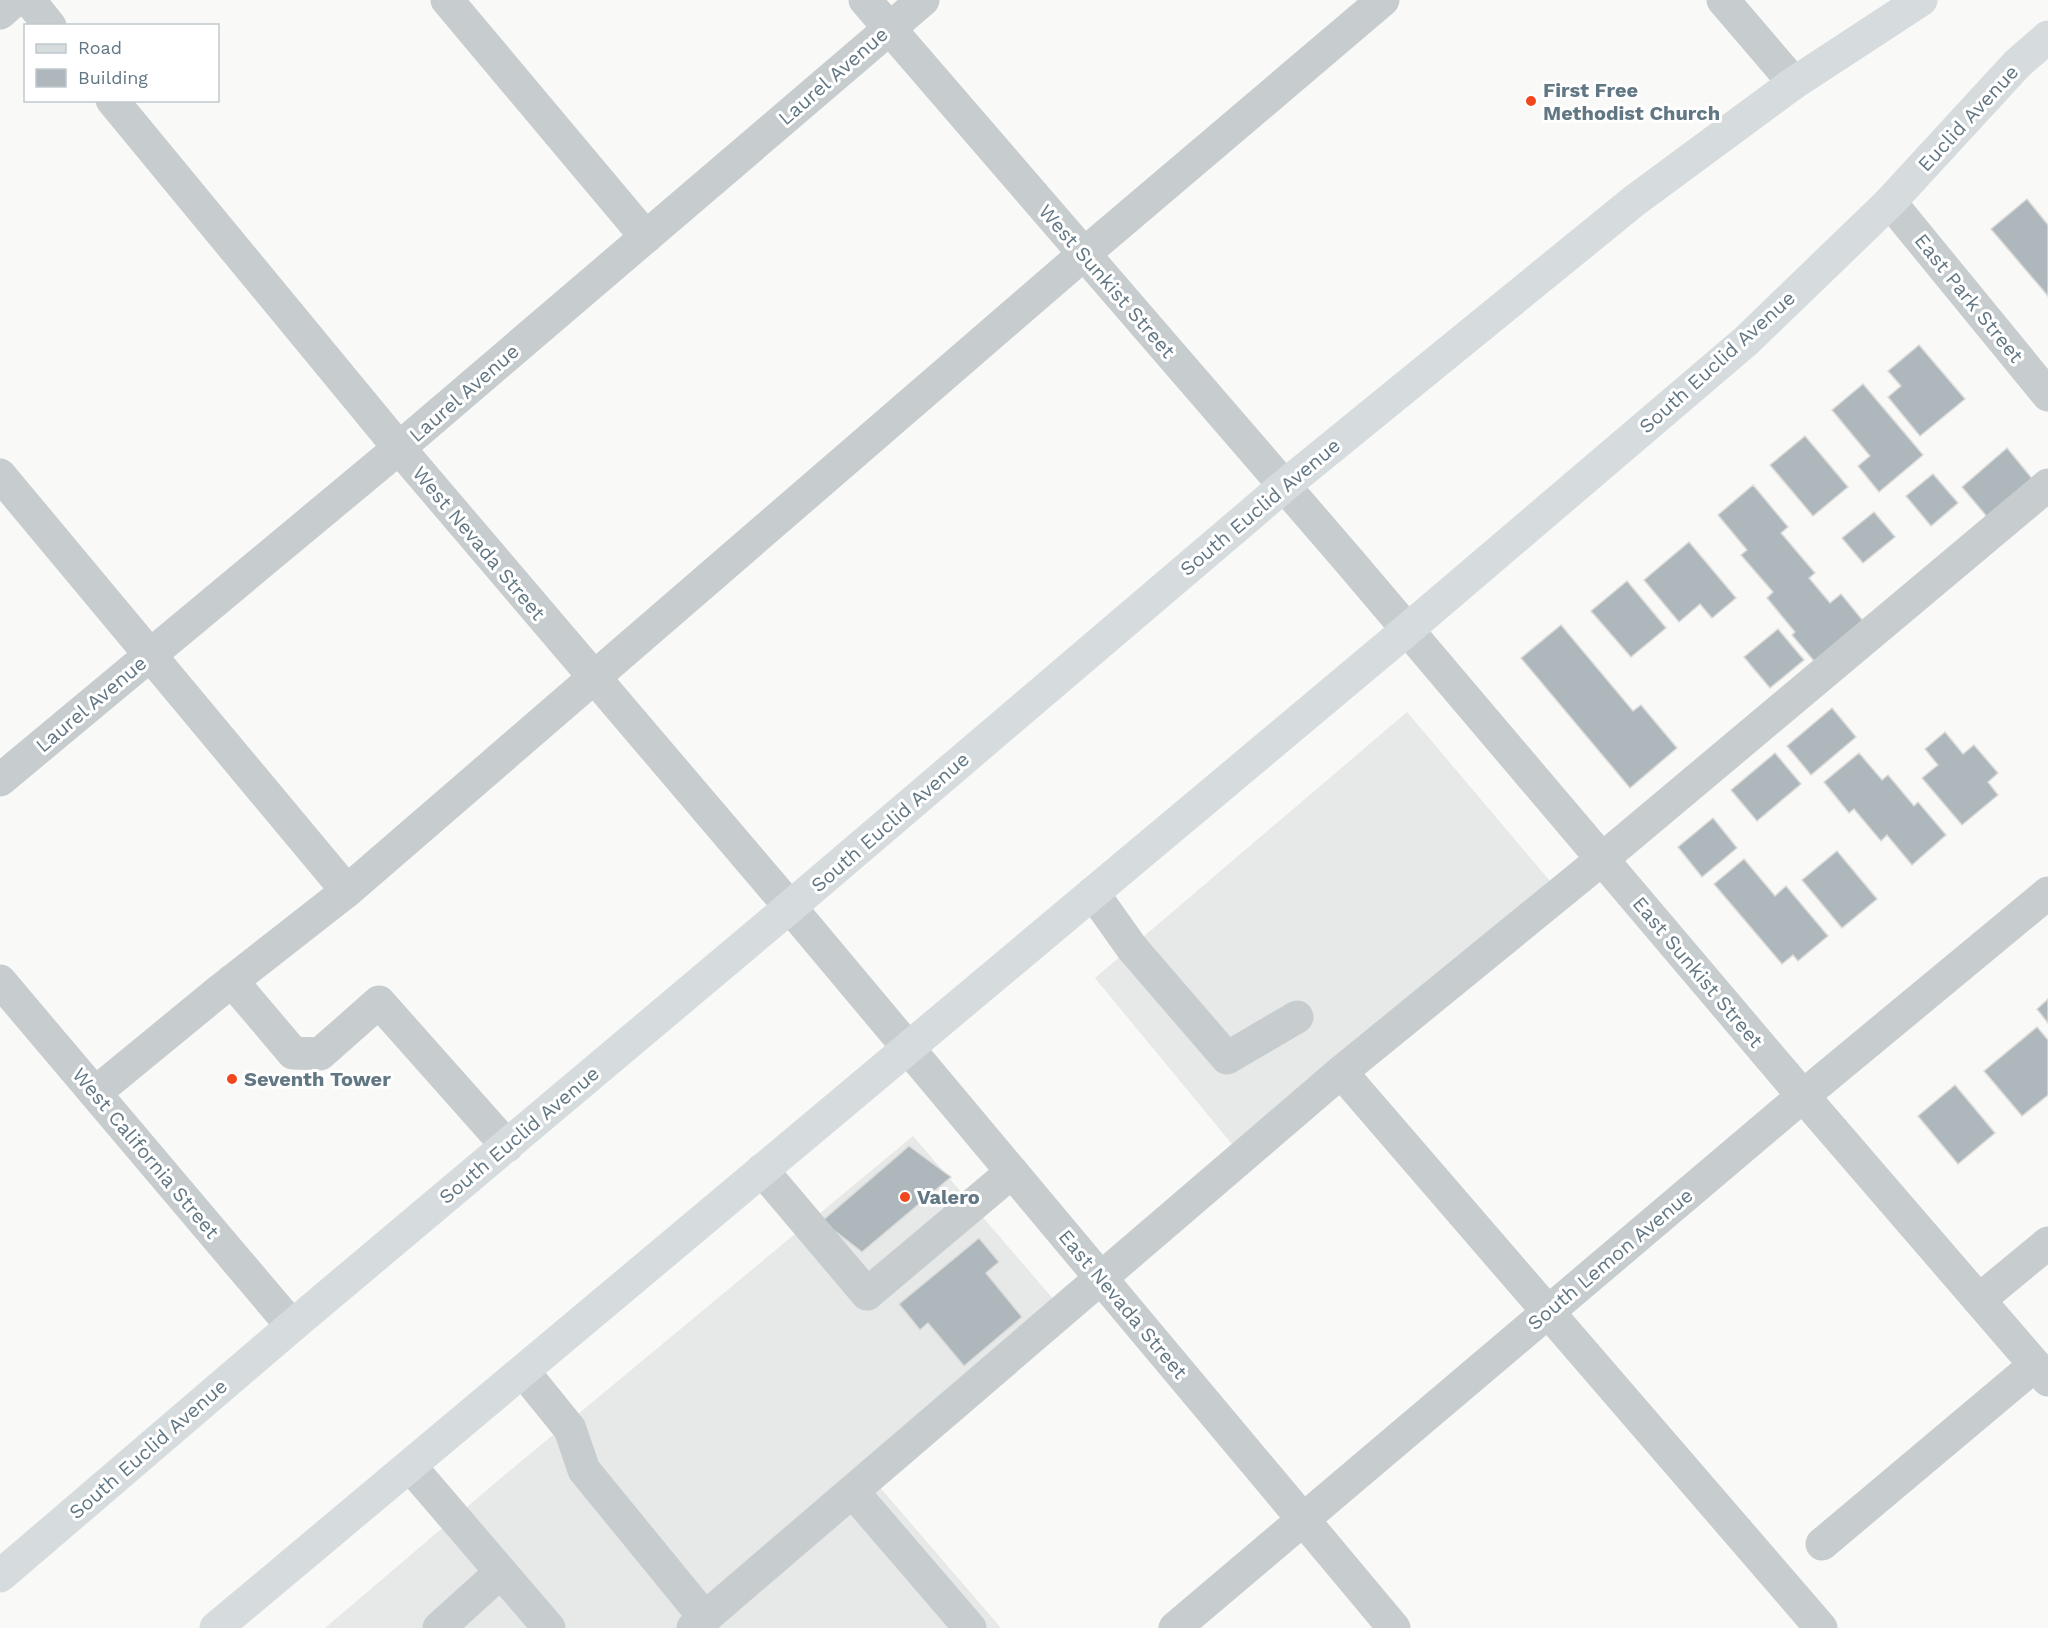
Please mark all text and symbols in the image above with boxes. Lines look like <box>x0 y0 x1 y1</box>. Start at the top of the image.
street label: Laurel Avenue <box>773 22 893 130</box>
legend <box>24 24 219 102</box>
text: Road <box>78 37 122 58</box>
street label: Euclid Avenue <box>1913 60 2023 176</box>
text: Building <box>78 67 148 88</box>
place label: First Free Methodist Church <box>1543 78 1720 125</box>
marker: First Free Methodist Church <box>1524 94 1538 108</box>
street label: West Sunkist Street <box>1034 199 1181 363</box>
street label: East Park Street <box>1910 229 2029 368</box>
street label: South Euclid Avenue <box>1634 286 1800 438</box>
street label: Laurel Avenue <box>404 339 524 447</box>
street label: South Euclid Avenue <box>1175 433 1345 581</box>
street label: West Nevada Street <box>408 461 551 625</box>
street label: Laurel Avenue <box>31 651 151 757</box>
street label: South Euclid Avenue <box>806 747 974 897</box>
street label: East Sunkist Street <box>1628 892 1769 1053</box>
street label: South Euclid Avenue <box>434 1061 604 1209</box>
street label: West California Street <box>68 1063 225 1244</box>
place label: Seventh Tower <box>244 1067 391 1091</box>
marker: Seventh Tower <box>225 1072 239 1086</box>
street label: South Lemon Avenue <box>1523 1183 1697 1335</box>
place label: Valero <box>917 1185 980 1209</box>
marker: Valero <box>898 1190 912 1204</box>
street label: East Nevada Street <box>1054 1224 1193 1384</box>
street label: South Euclid Avenue <box>64 1374 232 1524</box>

